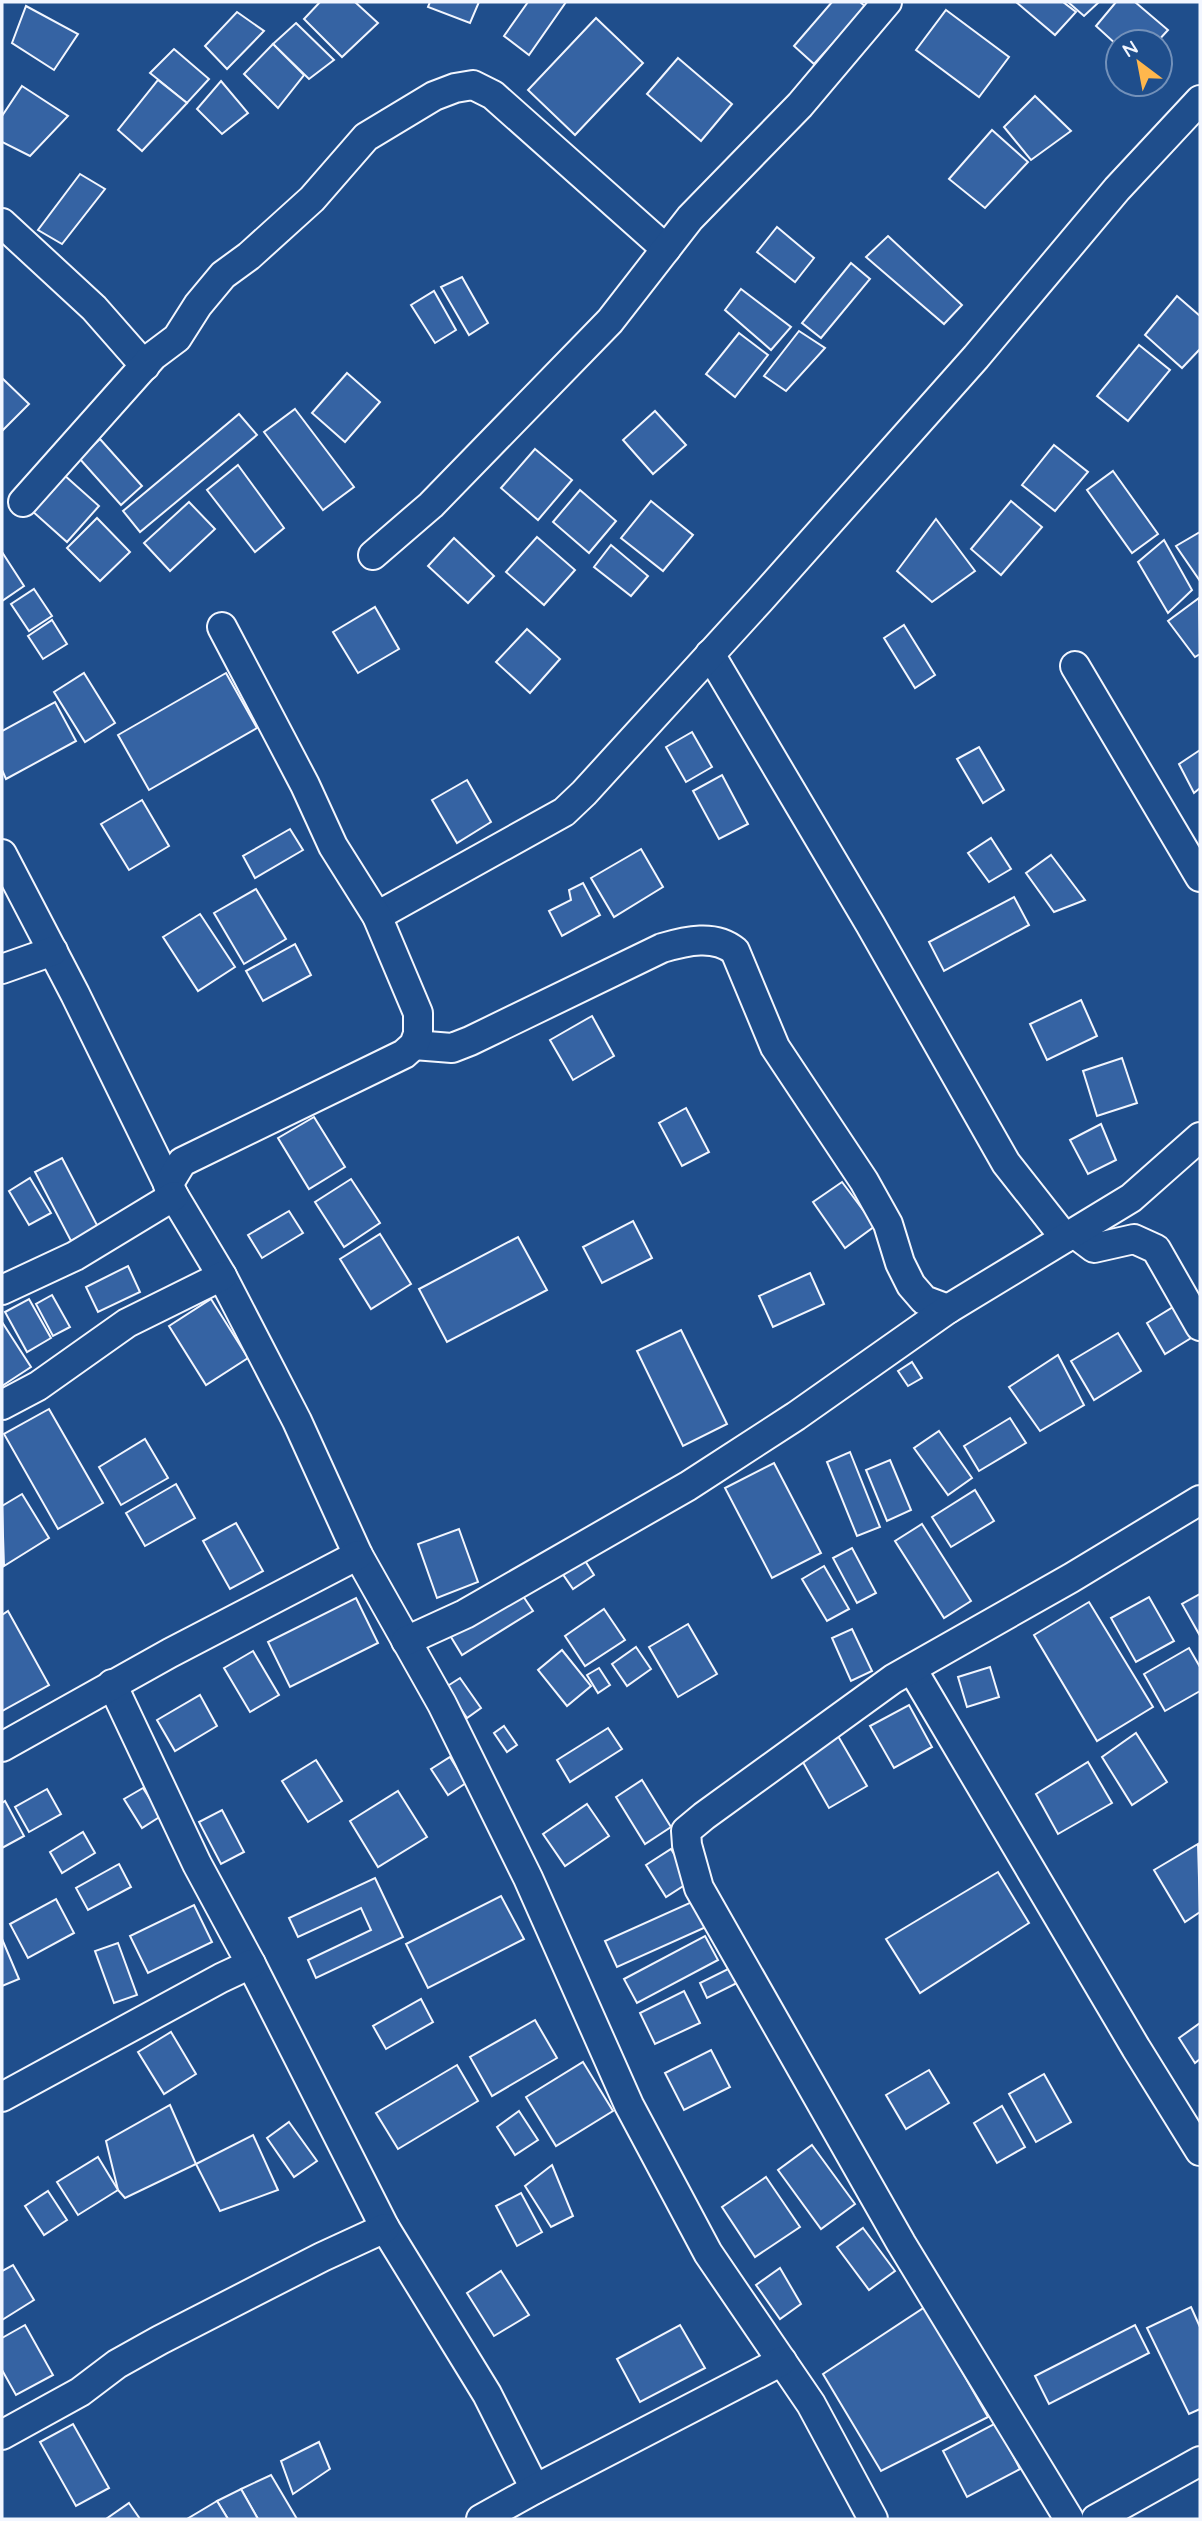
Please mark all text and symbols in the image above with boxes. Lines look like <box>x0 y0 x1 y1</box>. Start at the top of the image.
north arrow <box>1104 28 1174 98</box>
text: N <box>1118 35 1142 62</box>

